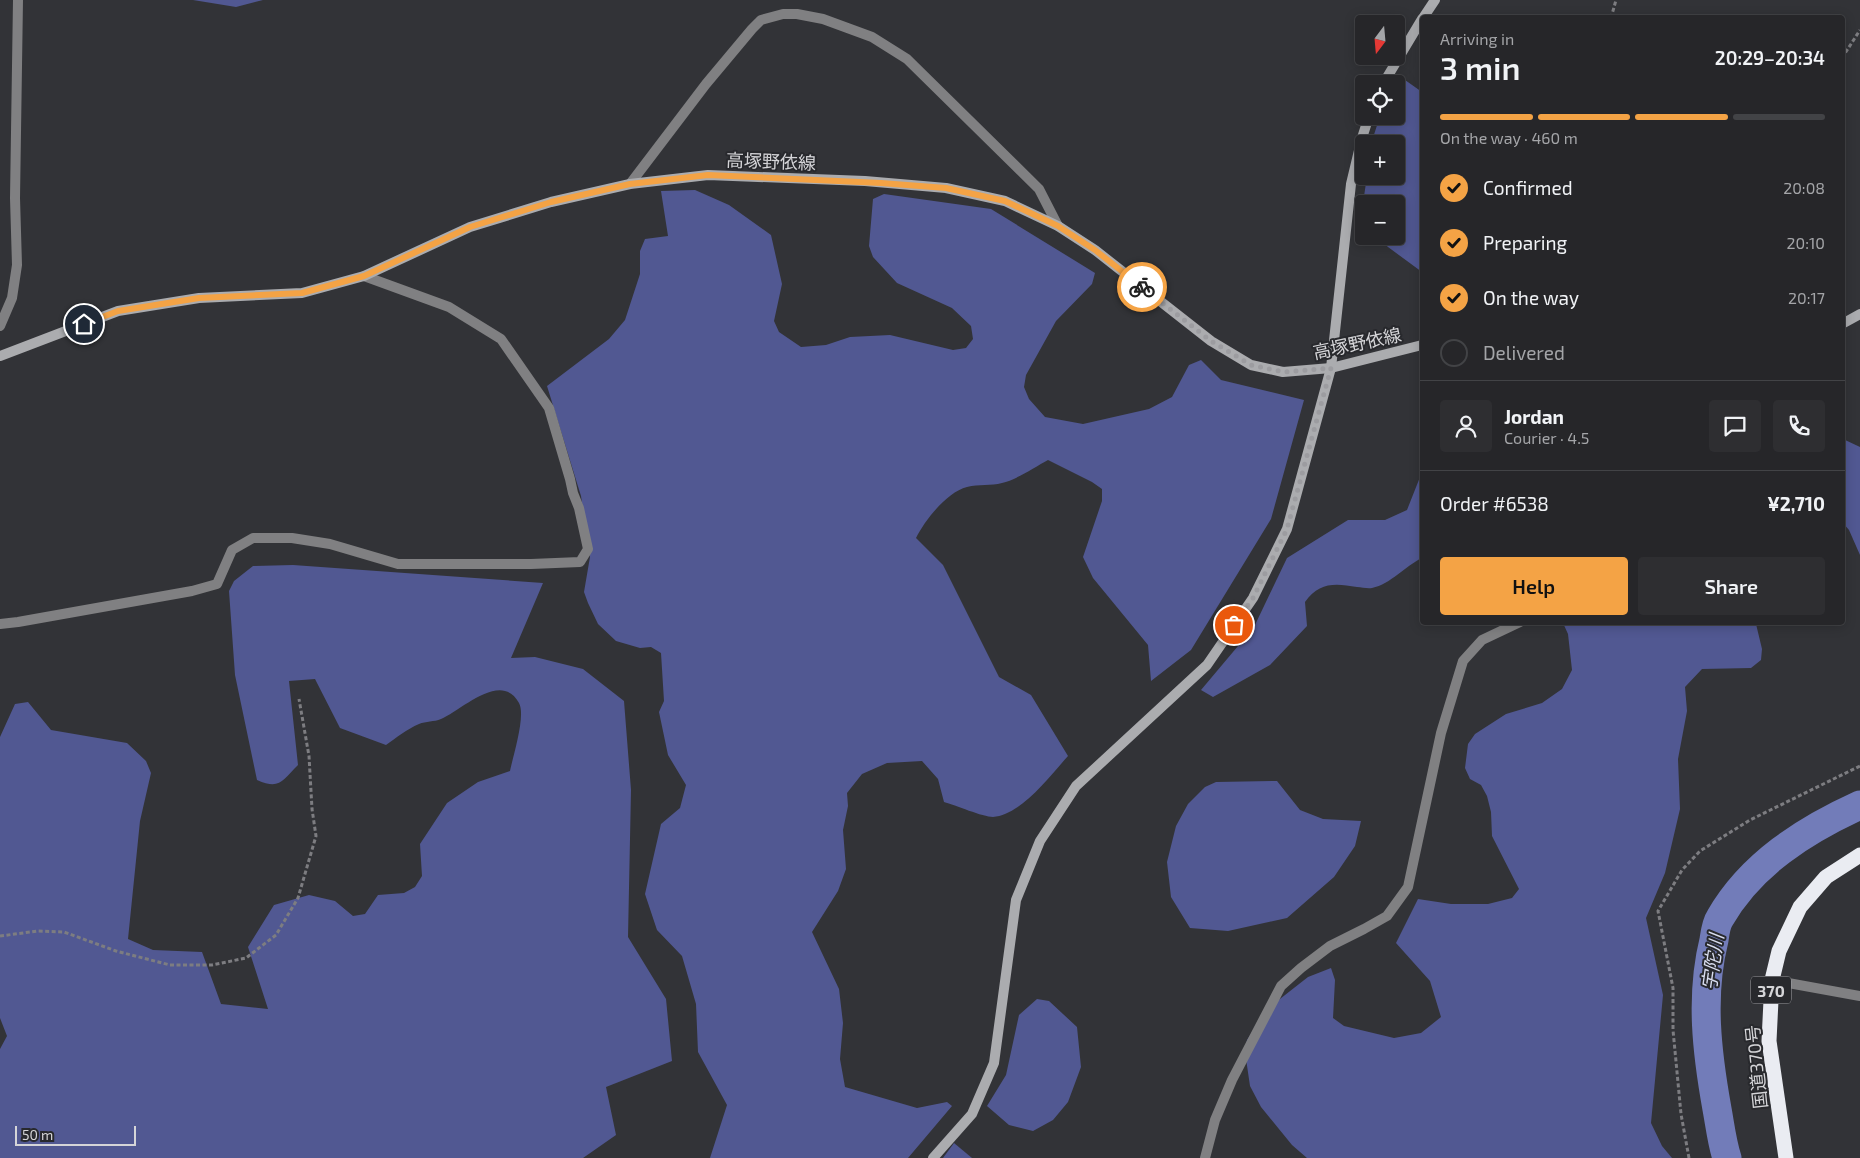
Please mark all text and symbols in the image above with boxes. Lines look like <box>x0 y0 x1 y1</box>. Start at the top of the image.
north arrow <box>1355 15 1405 65</box>
map controls <box>1355 15 1405 245</box>
text: Arriving in <box>1440 29 1514 48</box>
text: 20:29–20:34 <box>1715 46 1825 69</box>
text: 3 min <box>1440 48 1521 86</box>
button: locate <box>1355 75 1405 125</box>
text: On the way · 460 m <box>1440 128 1578 147</box>
button: + <box>1355 135 1405 185</box>
street label: 高塚野依線 <box>726 148 816 174</box>
icon: check <box>1440 174 1468 202</box>
text: Confirmed <box>1483 176 1573 199</box>
text: 20:08 <box>1783 178 1825 197</box>
button: − <box>1355 195 1405 245</box>
icon: check <box>1440 229 1468 257</box>
text: Preparing <box>1483 231 1567 254</box>
text: 20:10 <box>1787 233 1825 252</box>
courier <box>1117 262 1167 312</box>
icon: bike <box>1128 273 1156 301</box>
icon: check <box>1440 284 1468 312</box>
text: On the way <box>1483 286 1579 309</box>
text: 20:17 <box>1788 288 1825 307</box>
pin <box>63 303 105 345</box>
icon: home <box>70 310 98 338</box>
street label: 高塚野依線 <box>1311 323 1403 363</box>
text: Delivered <box>1483 341 1565 364</box>
button: person <box>1440 400 1492 452</box>
button: chat <box>1709 400 1761 452</box>
button: phone <box>1773 400 1825 452</box>
text: Jordan <box>1504 405 1564 428</box>
text: Courier · 4.5 <box>1504 428 1589 447</box>
text: Order #6538 <box>1440 492 1549 515</box>
text: ¥2,710 <box>1767 492 1825 515</box>
button: Help <box>1440 557 1628 615</box>
button: Share <box>1638 557 1825 615</box>
pin <box>1213 604 1255 646</box>
icon: bag <box>1220 611 1248 639</box>
water label: 宇陀川 <box>1697 930 1728 992</box>
road number: 370 <box>1751 976 1791 1004</box>
street label: 国道370号 <box>1741 1024 1771 1110</box>
scale bar <box>15 1123 136 1146</box>
text: 50 m <box>22 1126 53 1143</box>

